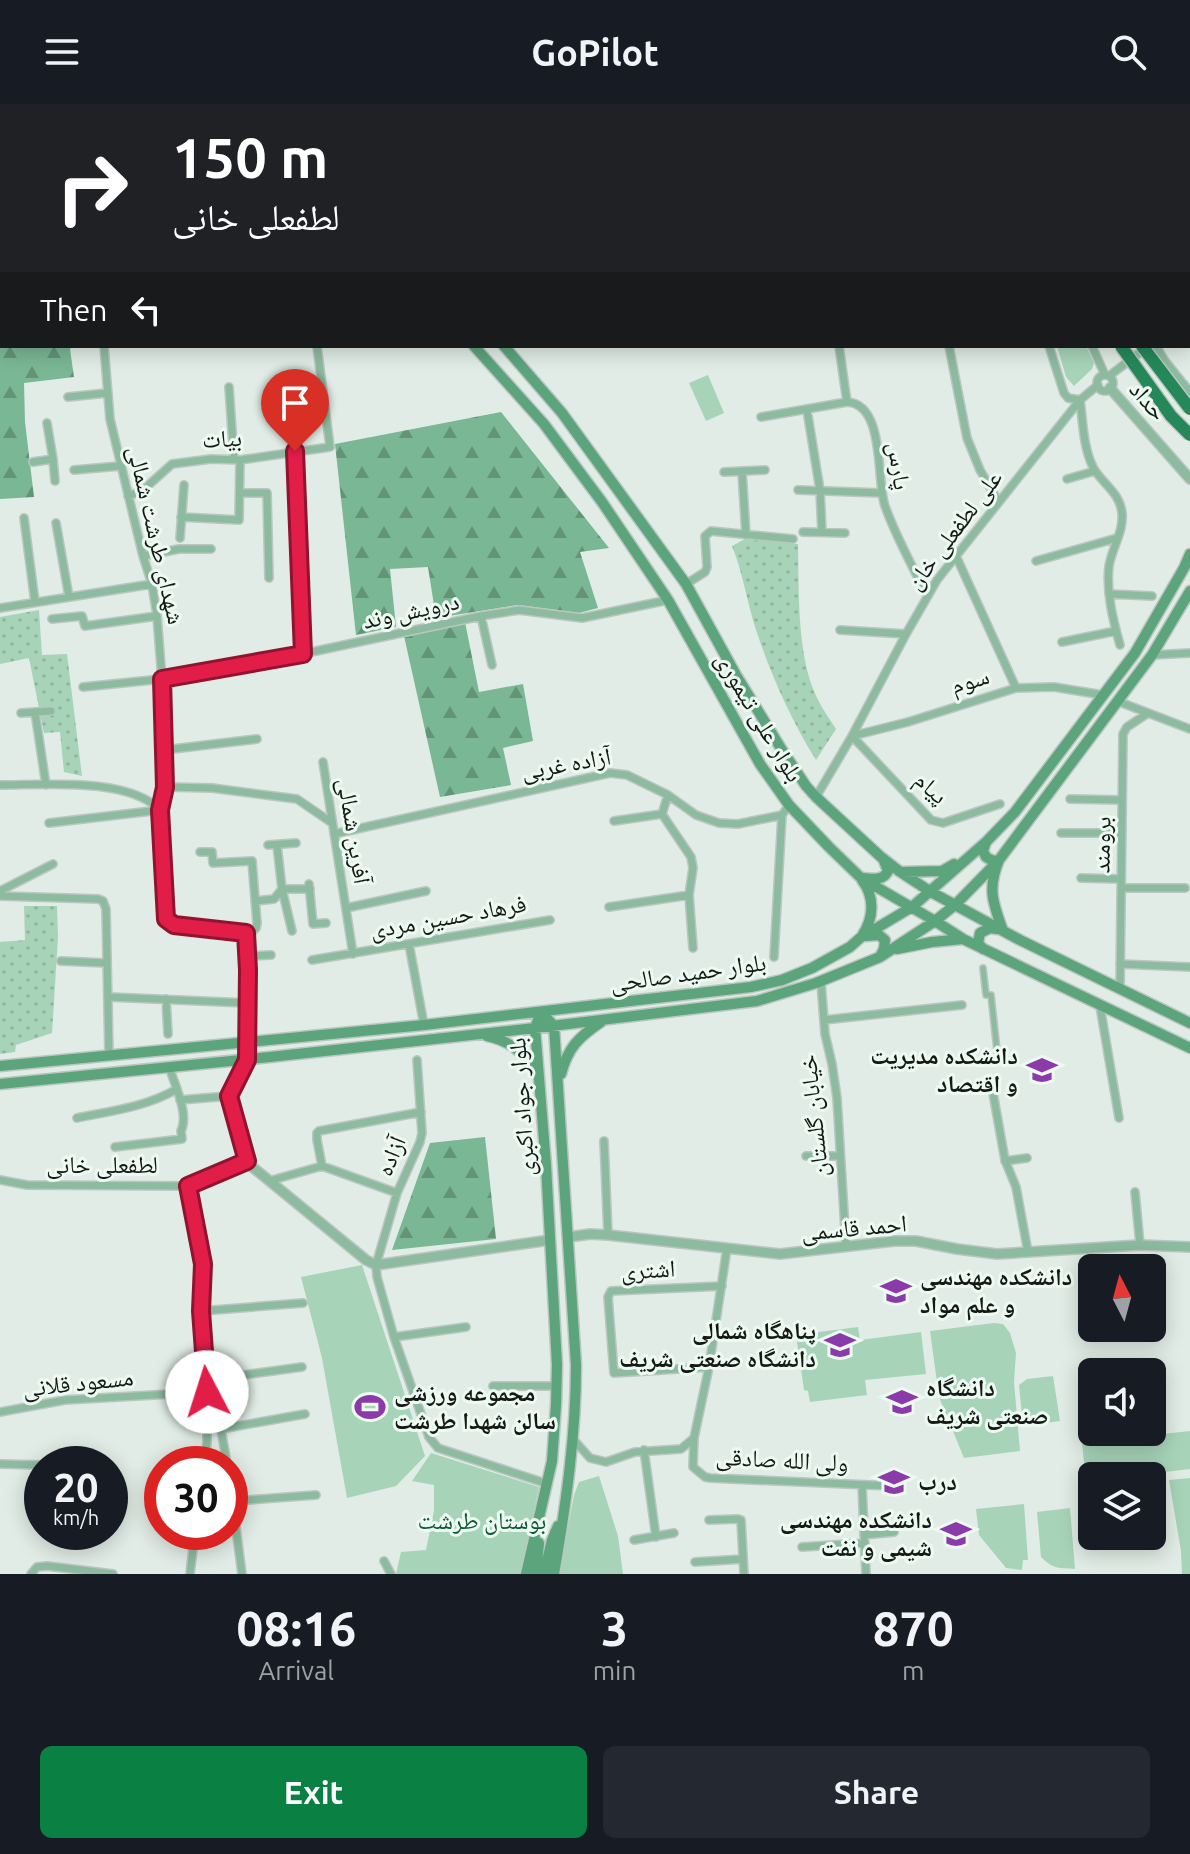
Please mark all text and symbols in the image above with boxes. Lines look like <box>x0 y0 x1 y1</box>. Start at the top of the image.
icon: menu <box>40 30 84 74</box>
icon: search <box>1106 30 1150 74</box>
text: GoPilot <box>531 32 659 73</box>
text: 150 m <box>172 126 328 189</box>
icon: right <box>40 136 144 240</box>
text: لطفعلی خانی <box>172 196 340 237</box>
icon: left <box>124 288 168 332</box>
text: Then <box>40 293 108 327</box>
pin <box>261 369 329 451</box>
street label: حداد <box>1124 376 1172 425</box>
icon: arrive <box>273 381 317 425</box>
street label: بیات <box>201 424 243 454</box>
street label: پارس <box>882 440 916 492</box>
street label: شهدای طرشت شمالی <box>122 443 190 627</box>
street label: علی لطفعلی خان <box>900 465 1008 595</box>
street label: درویش‌ وند <box>360 587 462 635</box>
street label: بلوار علی تیموری <box>709 647 809 787</box>
street label: سوم <box>947 662 993 702</box>
street label: آزاده غربی <box>519 742 614 786</box>
street label: پیام <box>907 766 953 811</box>
street label: آفرین شمالی <box>332 776 376 887</box>
street label: برومند <box>1088 816 1116 874</box>
street label: فرهاد حسین مردی <box>368 889 528 945</box>
street label: بلوار حمید صالحی <box>608 948 768 998</box>
street label: بلوار جواد اکبری <box>503 1037 541 1177</box>
place label: دانشکده مدیریت و اقتصاد <box>870 1042 1018 1097</box>
street label: خیابان گلستان <box>794 1053 834 1179</box>
school or university icon: دانشکده مدیریت و اقتصاد <box>1025 1053 1059 1087</box>
street label: آزاده <box>370 1131 411 1180</box>
street label: لطفعلی خانی <box>46 1151 158 1179</box>
street label: احمد قاسمی <box>800 1209 908 1247</box>
north arrow <box>1078 1254 1166 1342</box>
map controls <box>1078 1254 1166 1550</box>
street label: اشتری <box>620 1255 676 1285</box>
place label: دانشکده مهندسی و علم مواد <box>920 1263 1072 1321</box>
school or university icon: دانشکده مهندسی و علم مواد <box>879 1274 913 1308</box>
place label: پناهگاه شمالی دانشگاه صنعتی شریف <box>619 1317 816 1373</box>
school or university icon: پناهگاه شمالی دانشگاه صنعتی شریف <box>823 1328 857 1362</box>
position arrow <box>165 1350 249 1434</box>
button: sound <box>1078 1358 1166 1446</box>
street label: مسعود قلانی <box>21 1363 135 1403</box>
place label: دانشگاه صنعتی شریف <box>926 1374 1048 1430</box>
place label: مجموعه ورزشی سالن شهدا طرشت <box>394 1379 556 1435</box>
school or university icon: دانشگاه صنعتی شریف <box>885 1385 919 1419</box>
sports icon: مجموعه ورزشی سالن شهدا طرشت <box>353 1390 387 1424</box>
street label: ولی الله صادقی <box>715 1443 849 1477</box>
speed limit sign: 30 <box>144 1446 248 1550</box>
button: layers <box>1078 1462 1166 1550</box>
text: 20 <box>53 1465 99 1510</box>
school or university icon: درب <box>877 1465 911 1499</box>
place label: درب <box>918 1468 957 1496</box>
text: km/h <box>53 1506 99 1529</box>
place label: دانشکده مهندسی شیمی و نفت <box>780 1506 932 1562</box>
park label: بوستان طرشت <box>418 1507 546 1535</box>
school or university icon: دانشکده مهندسی شیمی و نفت <box>939 1517 973 1551</box>
text: 08:16 <box>236 1601 356 1655</box>
text: 3 <box>601 1601 628 1655</box>
text: 870 <box>873 1601 954 1655</box>
text: Arrival <box>258 1656 334 1685</box>
text: min <box>593 1656 636 1685</box>
text: m <box>902 1656 924 1685</box>
button: Exit <box>40 1746 587 1838</box>
button: Share <box>603 1746 1150 1838</box>

